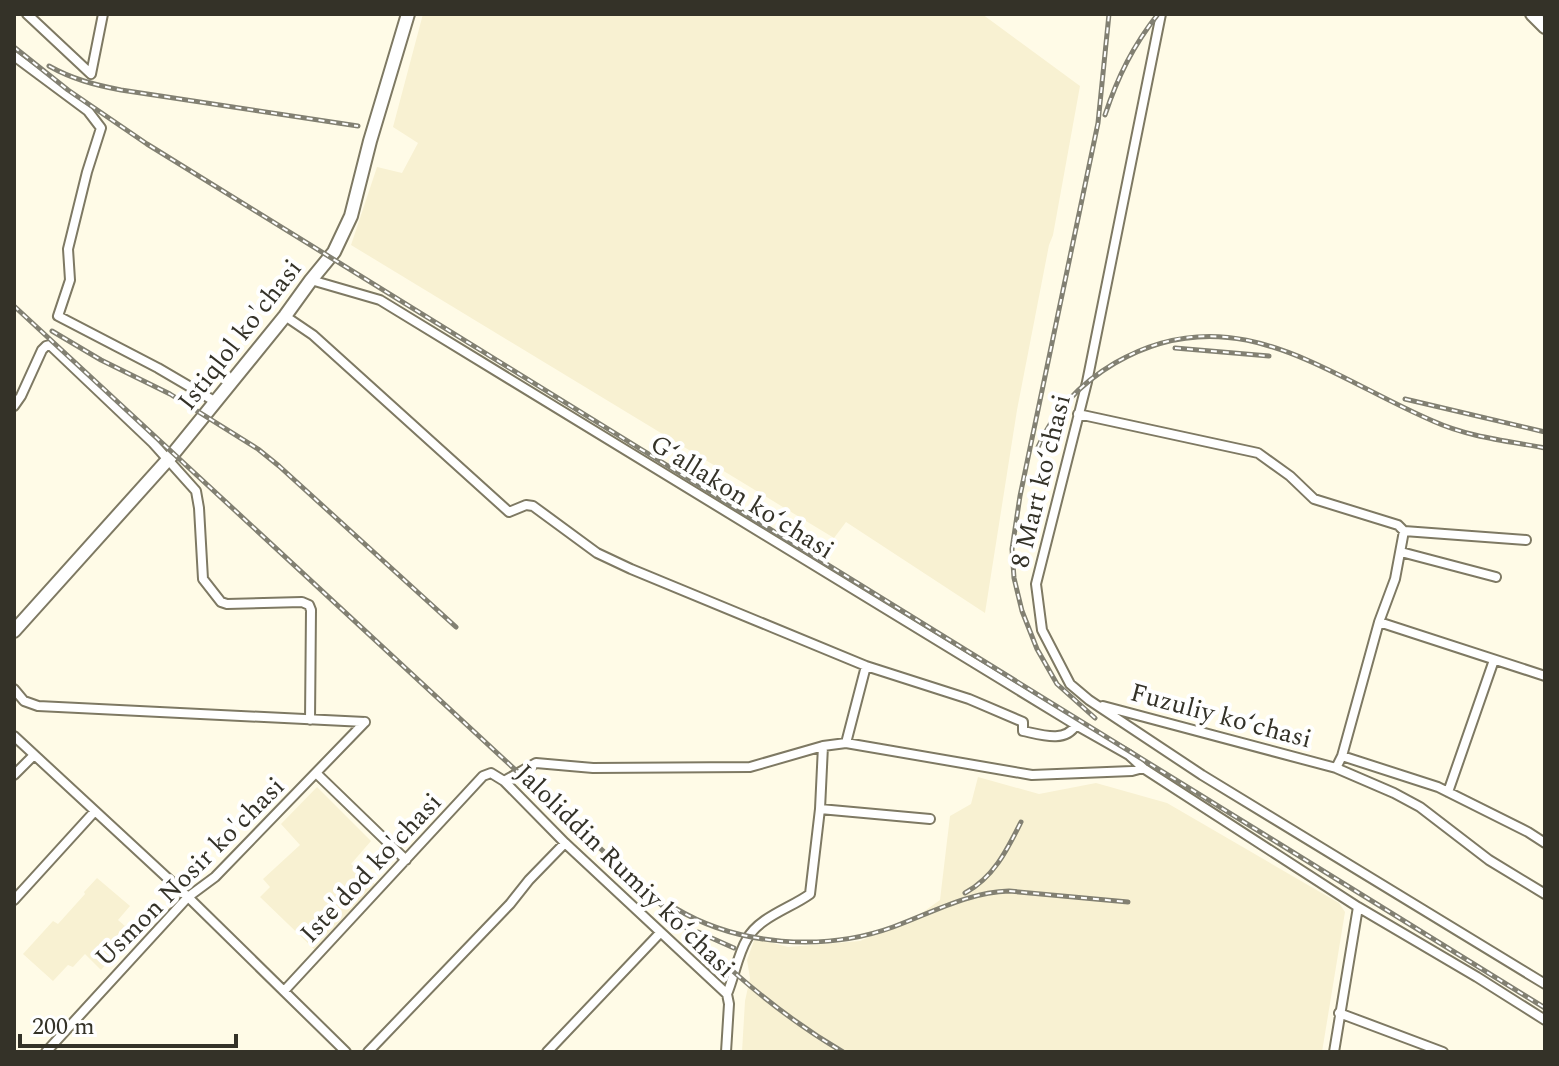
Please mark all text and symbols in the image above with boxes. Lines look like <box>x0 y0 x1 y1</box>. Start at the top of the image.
street label: Istiqlol ko'chasi <box>168 251 312 419</box>
street label: 8 Mart koʻchasi <box>1000 390 1082 572</box>
street label: Gʻallakon koʻchasi <box>642 424 842 570</box>
street label: Fuzuliy koʻchasi <box>1126 673 1316 759</box>
street label: Jaloliddin Rumiy koʻchasi <box>506 755 744 987</box>
street label: Usmon Nosir ko'chasi <box>86 768 294 976</box>
street label: Iste'dod ko'chasi <box>290 784 452 952</box>
scale bar <box>20 998 236 1048</box>
text: 200 m <box>32 1009 95 1045</box>

